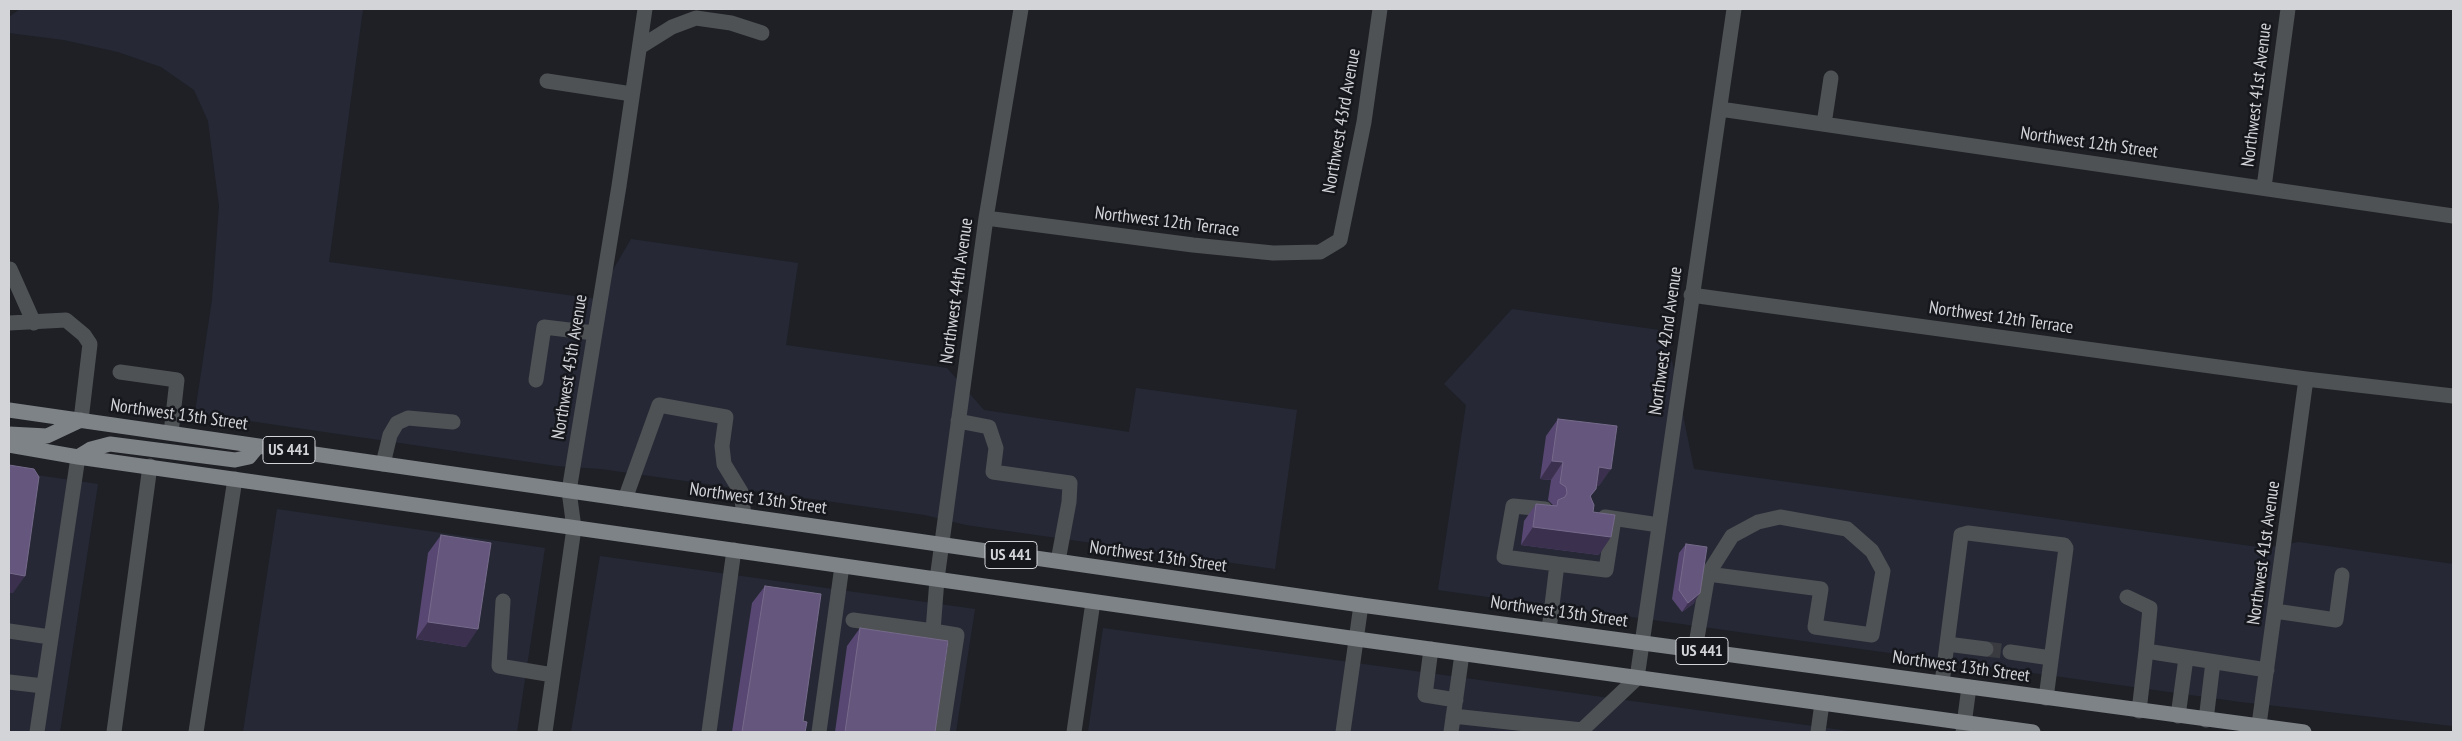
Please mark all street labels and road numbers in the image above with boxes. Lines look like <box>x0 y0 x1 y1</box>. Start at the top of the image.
street label: Northwest 41st Avenue <box>2237 22 2277 168</box>
street label: Northwest 43rd Avenue <box>1319 47 1365 195</box>
street label: Northwest 12th Street <box>2019 123 2159 163</box>
street label: Northwest 12th Terrace <box>1093 202 1241 242</box>
street label: Northwest 44th Avenue <box>936 217 978 365</box>
street label: Northwest 42nd Avenue <box>1645 265 1687 417</box>
street label: Northwest 45th Avenue <box>548 293 592 441</box>
street label: Northwest 12th Terrace <box>1927 297 2075 339</box>
street label: Northwest 13th Street <box>109 395 249 435</box>
road number: US 441 <box>263 436 315 464</box>
street label: Northwest 13th Street <box>688 479 828 519</box>
street label: Northwest 41st Avenue <box>2243 480 2285 626</box>
street label: Northwest 13th Street <box>1088 537 1228 577</box>
road number: US 441 <box>985 542 1037 568</box>
street label: Northwest 13th Street <box>1489 592 1629 632</box>
road number: US 441 <box>1676 637 1728 664</box>
street label: Northwest 13th Street <box>1891 647 2031 687</box>

